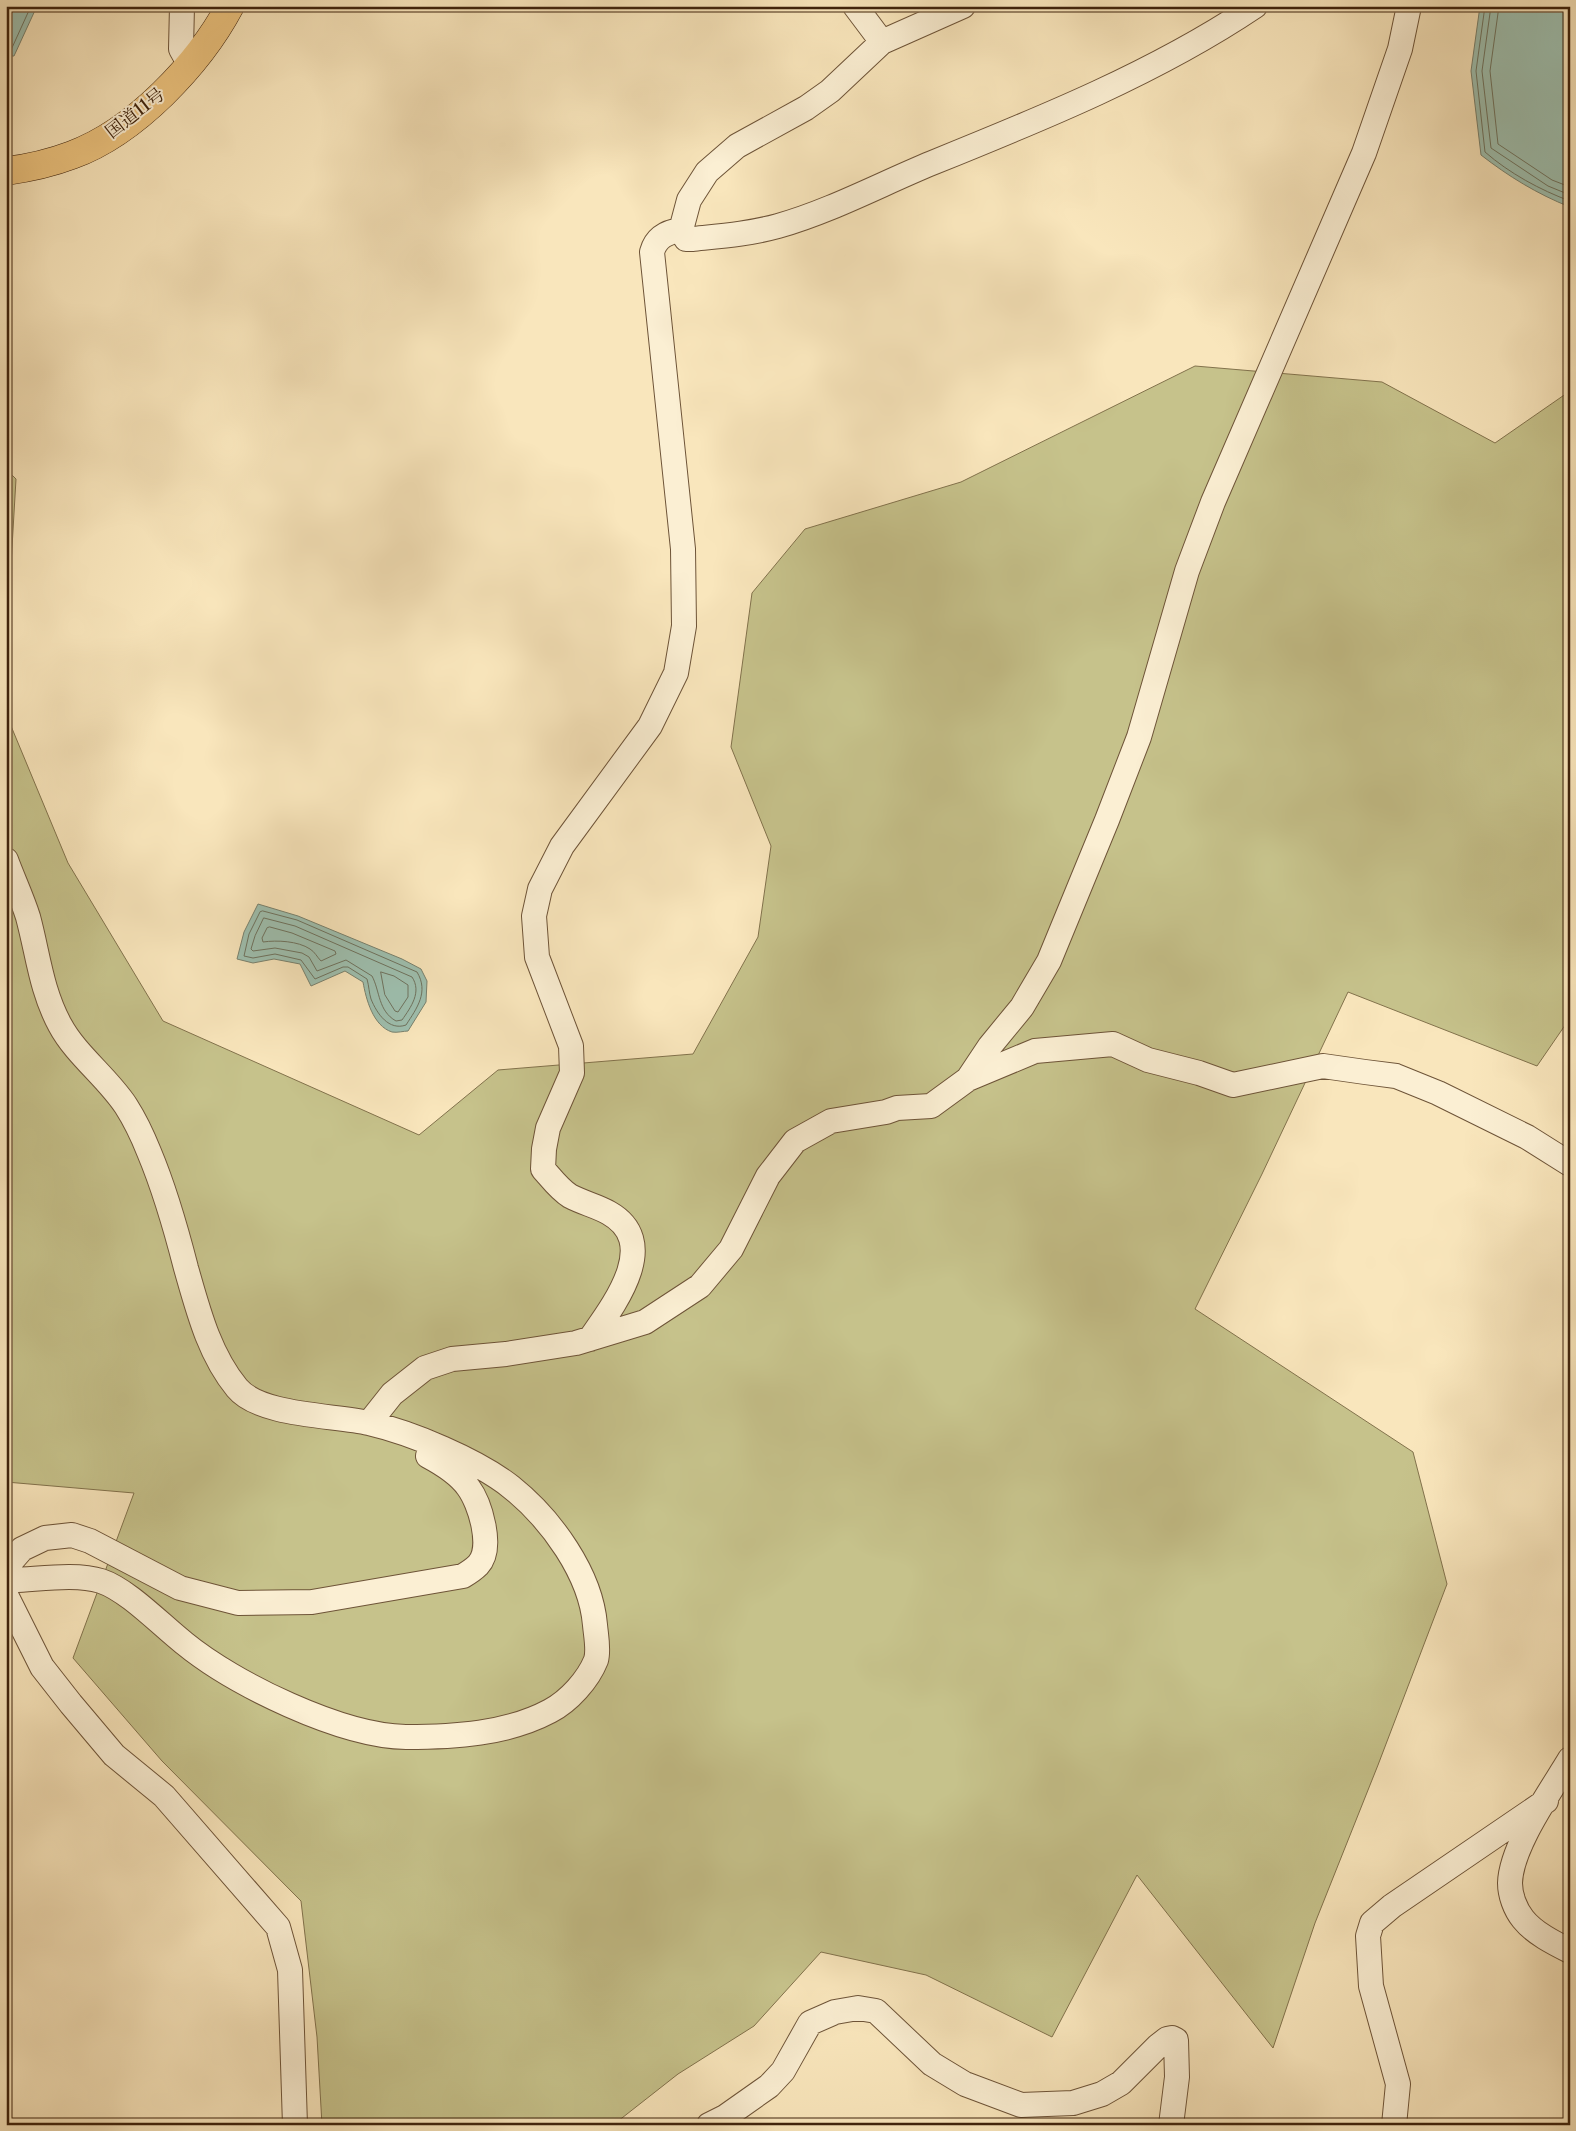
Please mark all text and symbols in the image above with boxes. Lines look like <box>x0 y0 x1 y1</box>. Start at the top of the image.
street label: 国道11号 <box>101 83 169 143</box>

